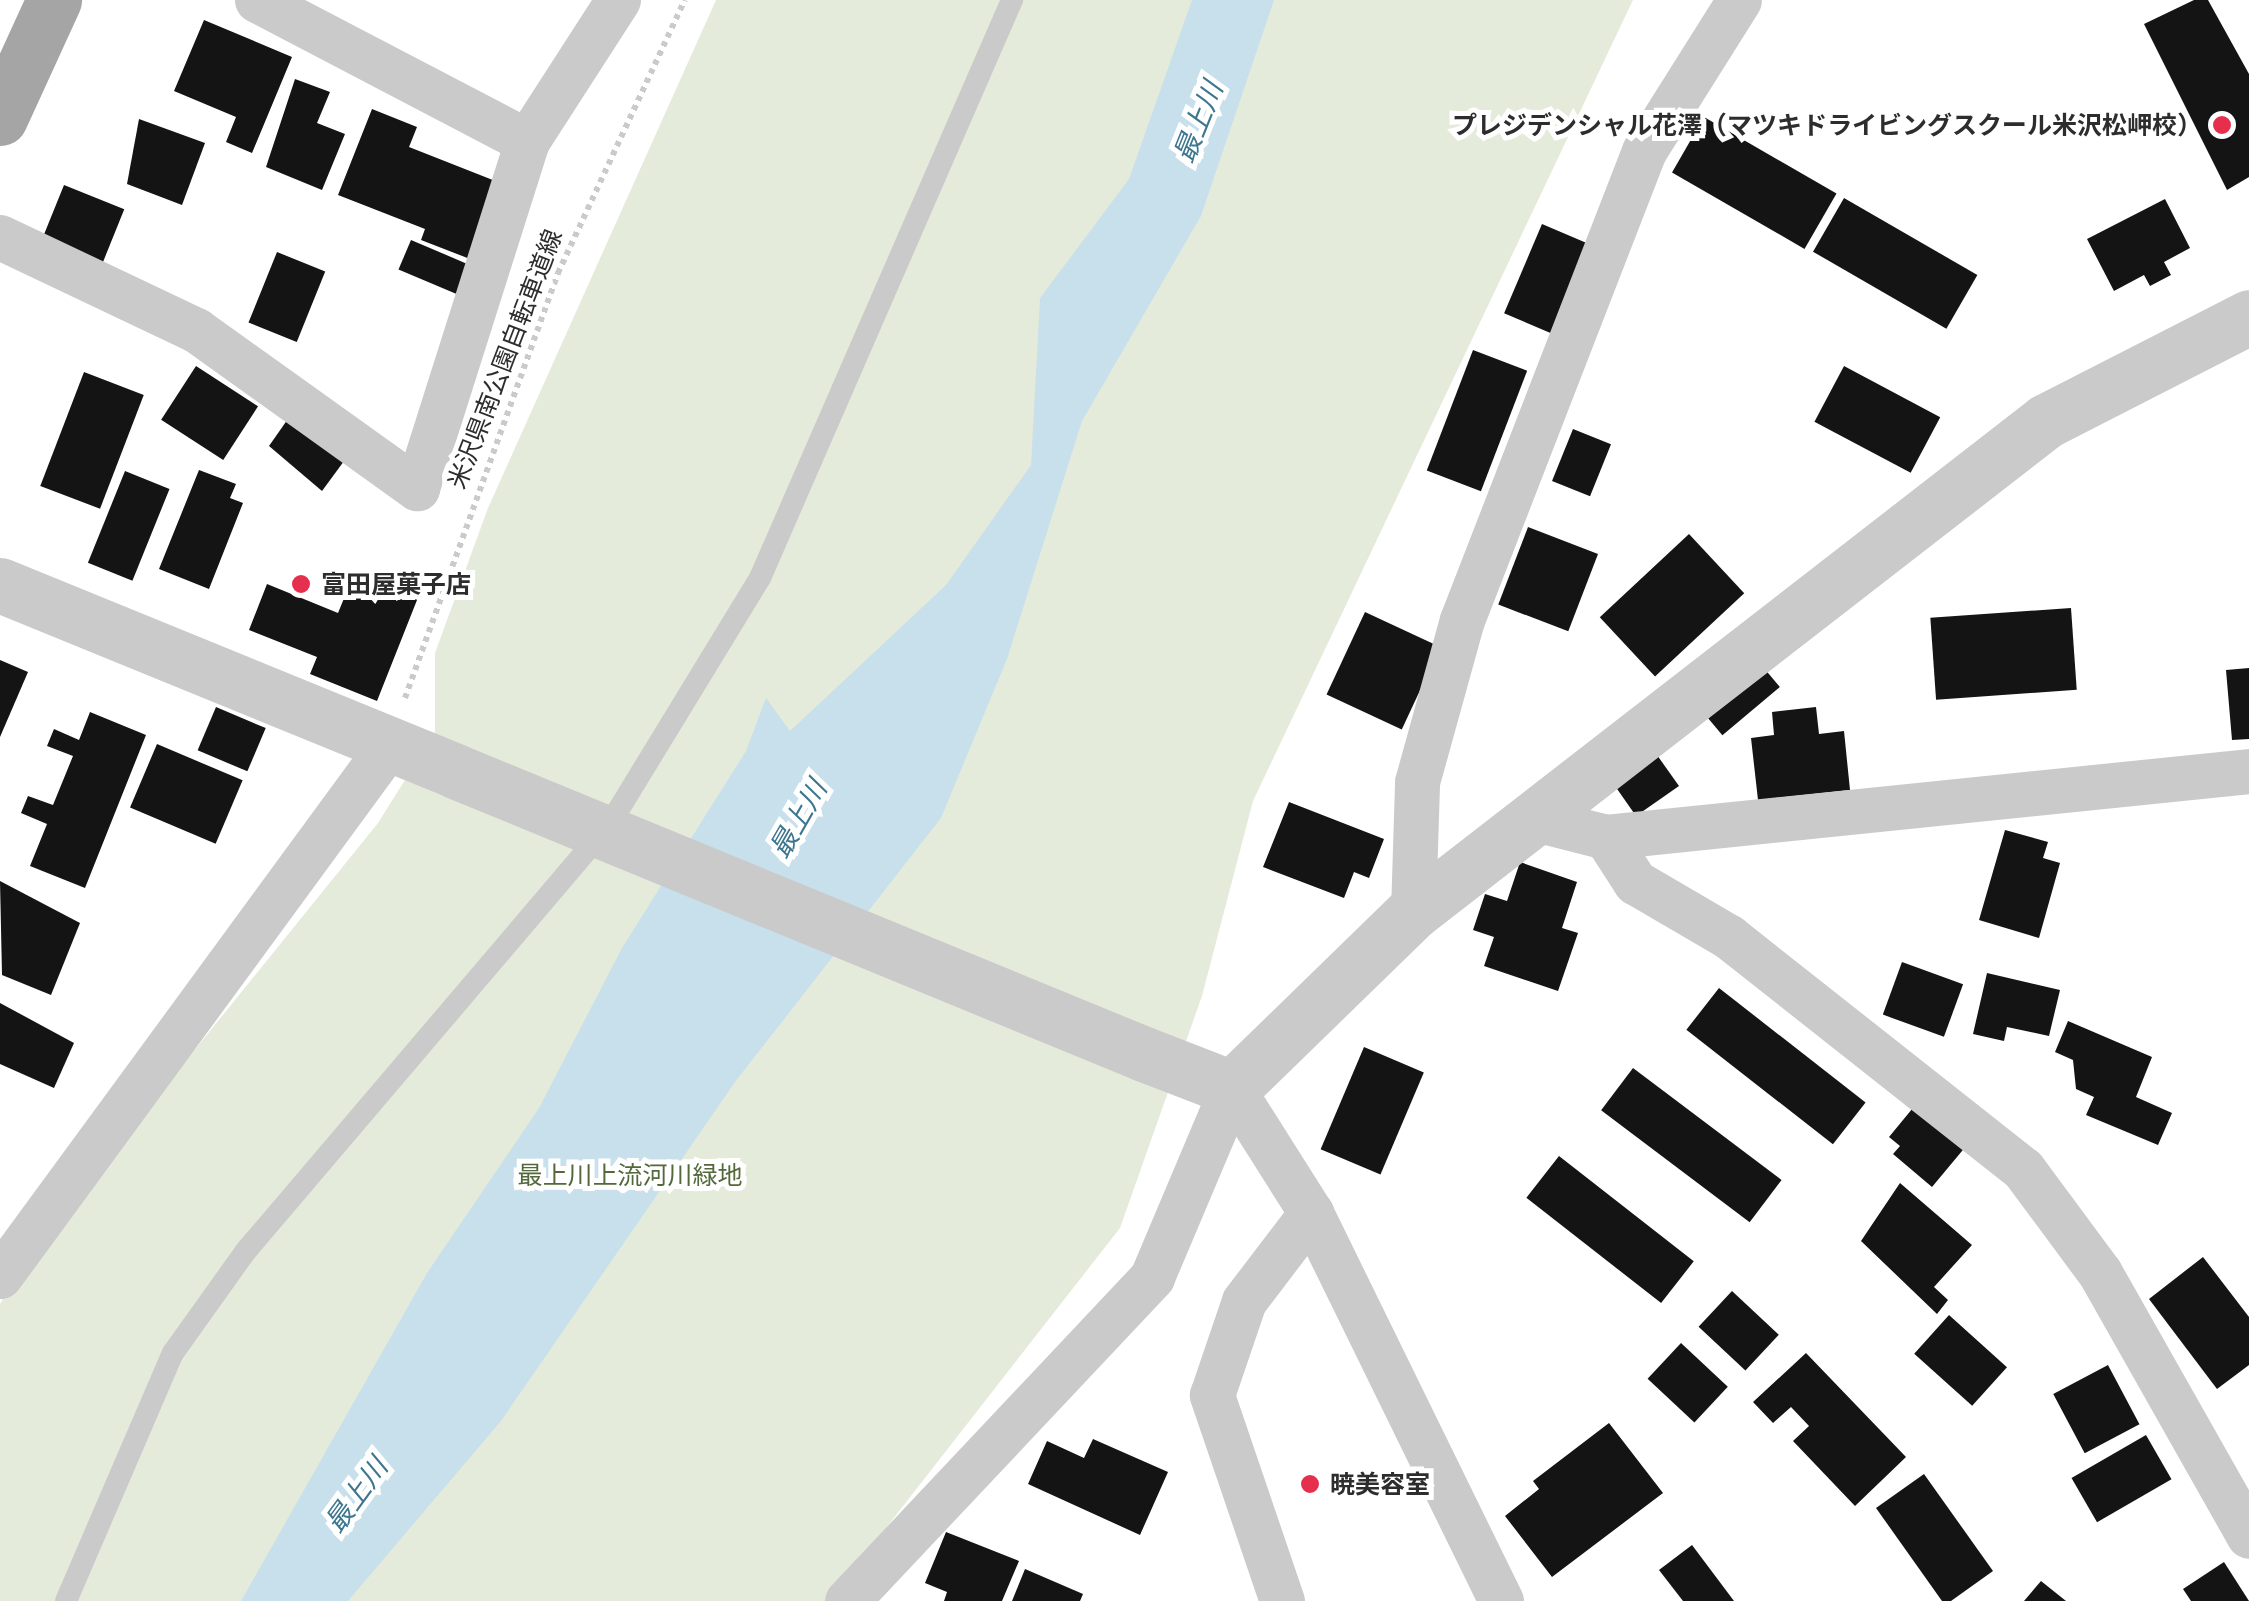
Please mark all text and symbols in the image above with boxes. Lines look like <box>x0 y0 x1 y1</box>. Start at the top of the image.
water label: 最上川 <box>1167 77 1229 167</box>
place label: プレジデンシャル花澤（マツキドライビングスクール米沢松岬校） <box>1452 110 2202 140</box>
marker: プレジデンシャル花澤（マツキドライビングスクール米沢松岬校） <box>2211 114 2233 136</box>
street label: 米沢県南公園自転車道線 <box>442 225 568 493</box>
place label: 富田屋菓子店 <box>321 569 471 599</box>
marker: 富田屋菓子店 <box>290 573 312 595</box>
water label: 最上川 <box>762 774 834 864</box>
park label: 最上川上流河川緑地 <box>518 1160 742 1190</box>
water label: 最上川 <box>318 1451 394 1539</box>
place label: 暁美容室 <box>1330 1469 1430 1499</box>
marker: 暁美容室 <box>1299 1473 1321 1495</box>

